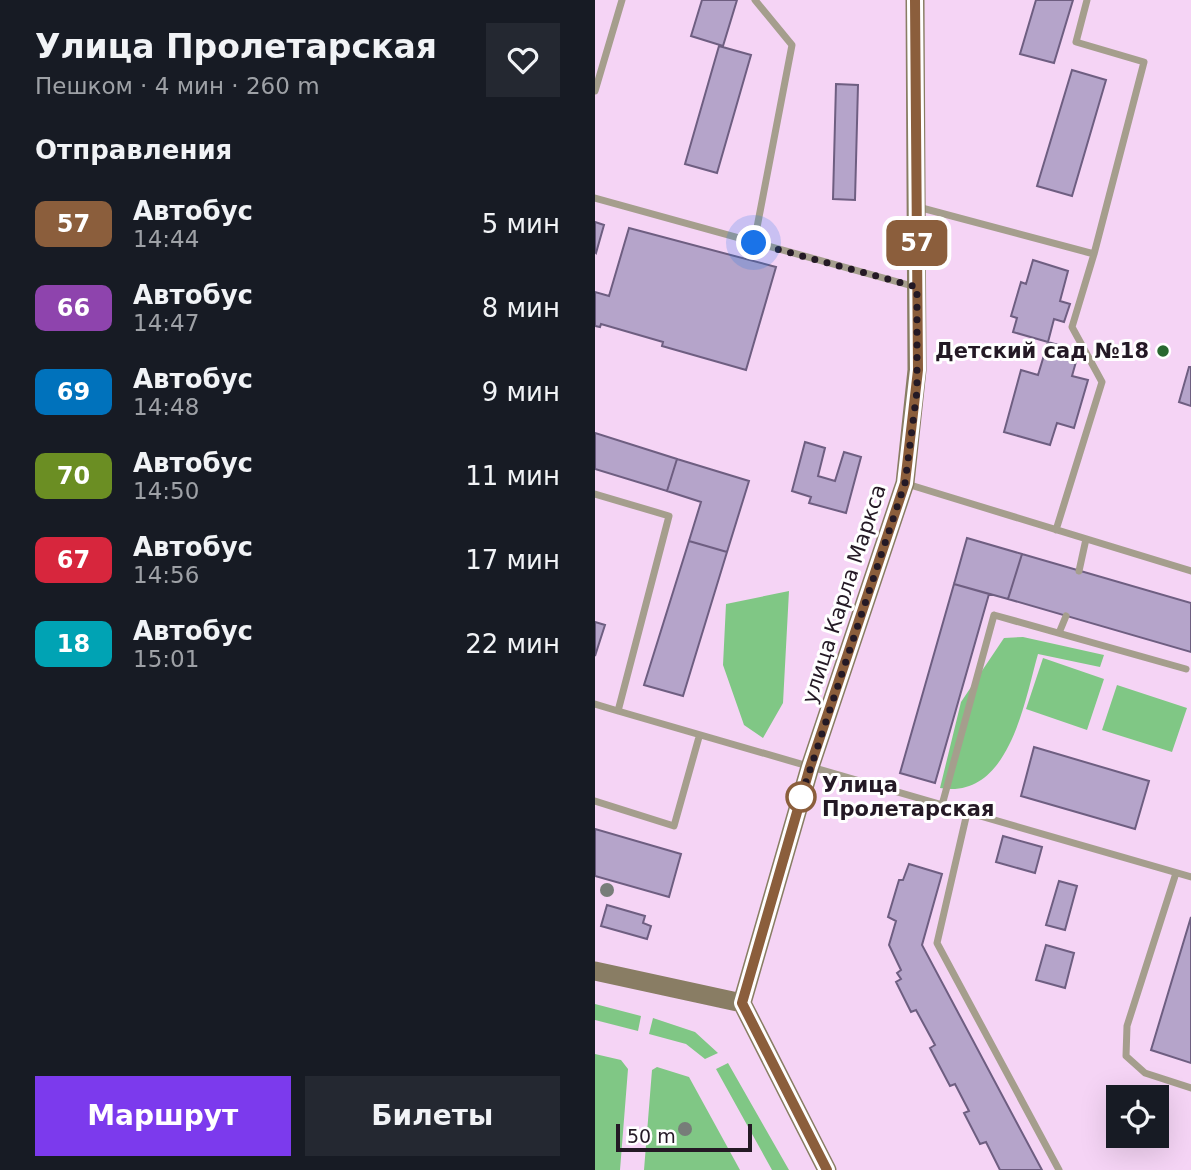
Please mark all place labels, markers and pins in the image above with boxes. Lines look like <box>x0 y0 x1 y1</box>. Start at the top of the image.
place label: Детский сад №18 <box>935 339 1149 363</box>
marker: Детский сад №18 <box>1155 343 1171 359</box>
place label: Улица Пролетарская <box>822 773 994 821</box>
marker: Улица Пролетарская <box>786 782 816 812</box>

